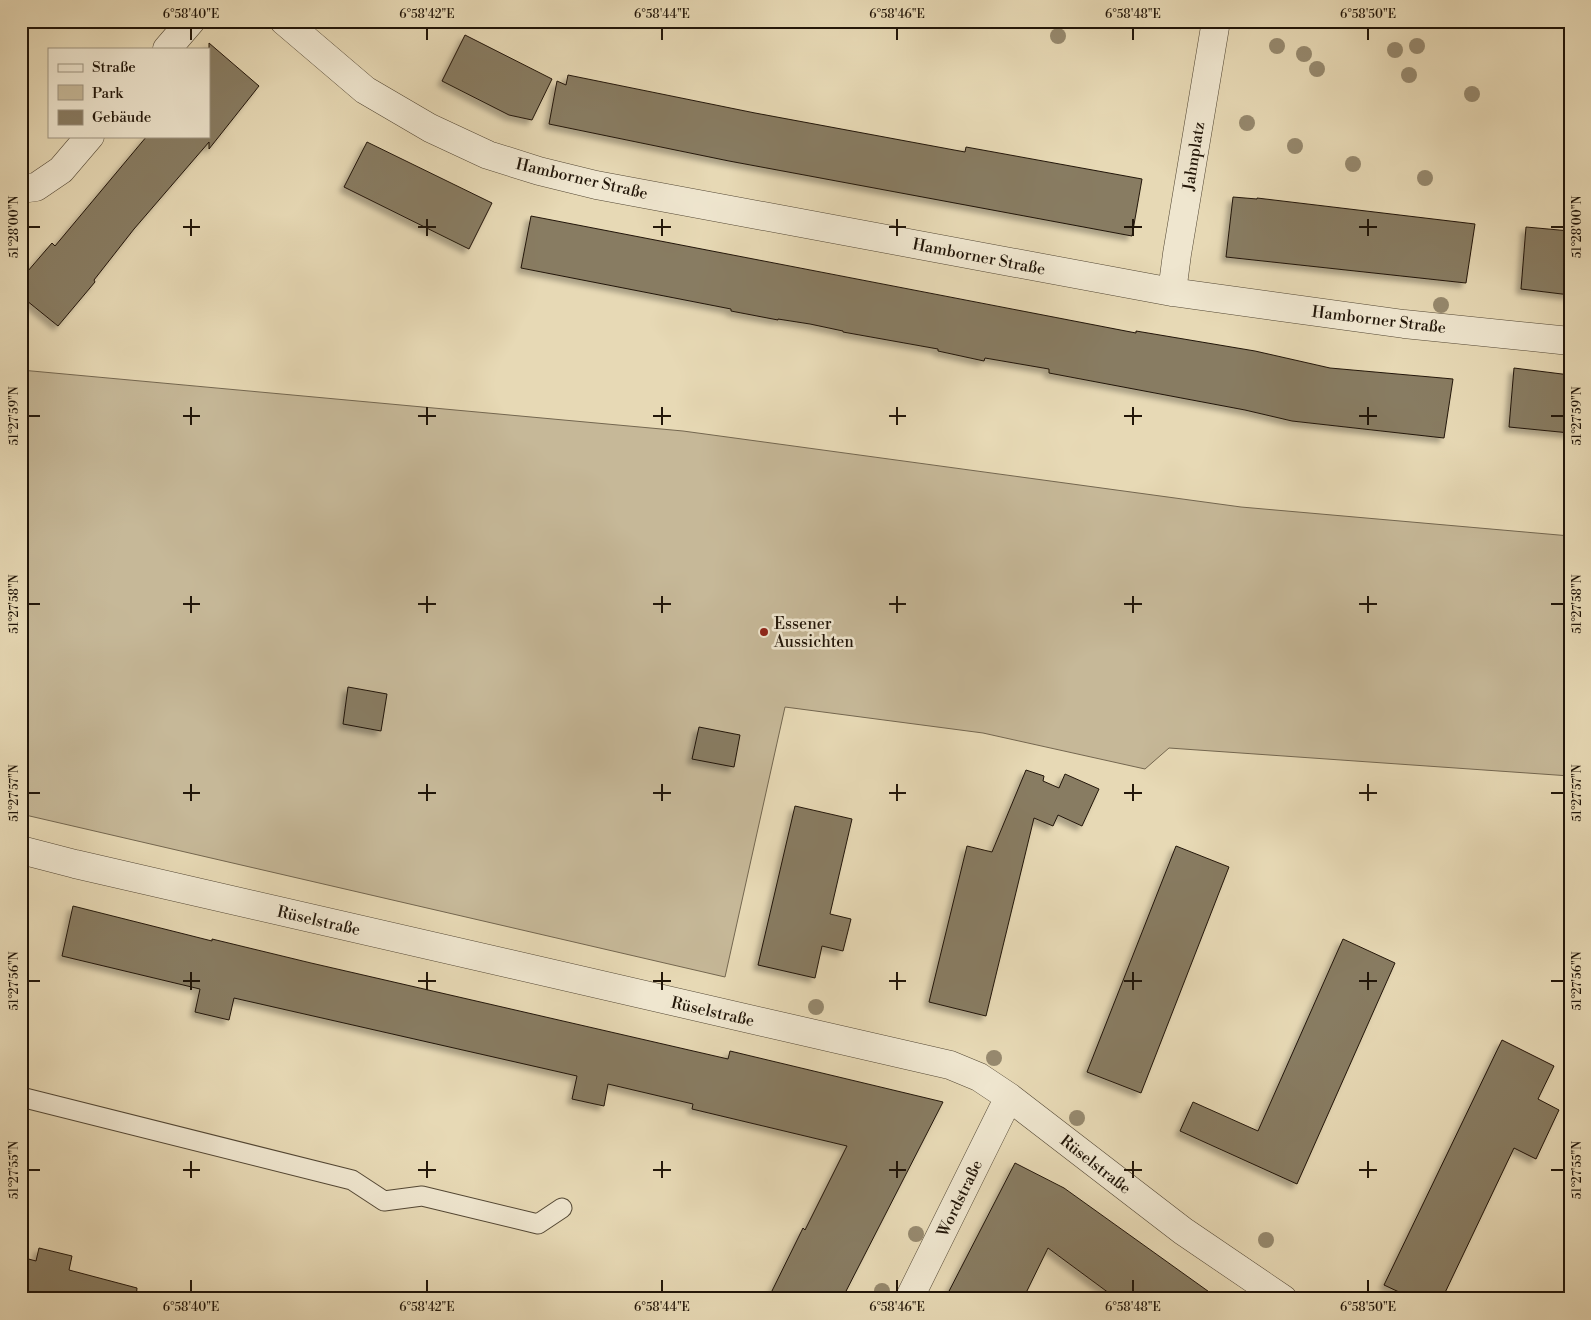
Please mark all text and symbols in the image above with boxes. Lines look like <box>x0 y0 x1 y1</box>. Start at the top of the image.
text: 6°58'40"E <box>163 7 219 22</box>
text: 6°58'42"E <box>399 7 455 22</box>
text: 6°58'44"E <box>634 7 690 22</box>
text: 6°58'46"E <box>869 7 925 22</box>
text: 6°58'48"E <box>1105 7 1161 22</box>
text: 6°58'50"E <box>1340 7 1396 22</box>
legend <box>48 48 210 138</box>
text: Straße <box>92 58 136 77</box>
text: Park <box>92 84 124 103</box>
text: Gebäude <box>92 108 151 127</box>
street label: Jahnplatz <box>1179 120 1209 193</box>
street label: Hamborner Straße <box>514 154 650 204</box>
text: 51°28'00"N <box>7 196 22 258</box>
text: 51°28'00"N <box>1570 196 1585 258</box>
street label: Hamborner Straße <box>911 234 1047 280</box>
street label: Hamborner Straße <box>1311 302 1447 338</box>
text: 51°27'59"N <box>7 386 22 446</box>
text: 51°27'59"N <box>1570 386 1585 446</box>
text: 51°27'58"N <box>7 574 22 634</box>
text: 51°27'58"N <box>1570 574 1585 634</box>
place label: Essener Aussichten <box>773 614 854 652</box>
marker: Essener Aussichten <box>758 626 770 638</box>
text: 51°27'57"N <box>7 764 22 822</box>
text: 51°27'57"N <box>1570 764 1585 822</box>
street label: Rüselstraße <box>275 902 362 940</box>
text: 51°27'56"N <box>7 951 22 1011</box>
text: 51°27'56"N <box>1570 951 1585 1011</box>
street label: Rüselstraße <box>669 993 756 1031</box>
street label: Rüselstraße <box>1056 1131 1135 1199</box>
text: 51°27'55"N <box>7 1141 22 1199</box>
text: 51°27'55"N <box>1570 1141 1585 1199</box>
street label: Wordstraße <box>932 1157 987 1241</box>
text: 6°58'40"E <box>163 1300 219 1315</box>
text: 6°58'42"E <box>399 1300 455 1315</box>
text: 6°58'44"E <box>634 1300 690 1315</box>
text: 6°58'46"E <box>869 1300 925 1315</box>
text: 6°58'48"E <box>1105 1300 1161 1315</box>
text: 6°58'50"E <box>1340 1300 1396 1315</box>

